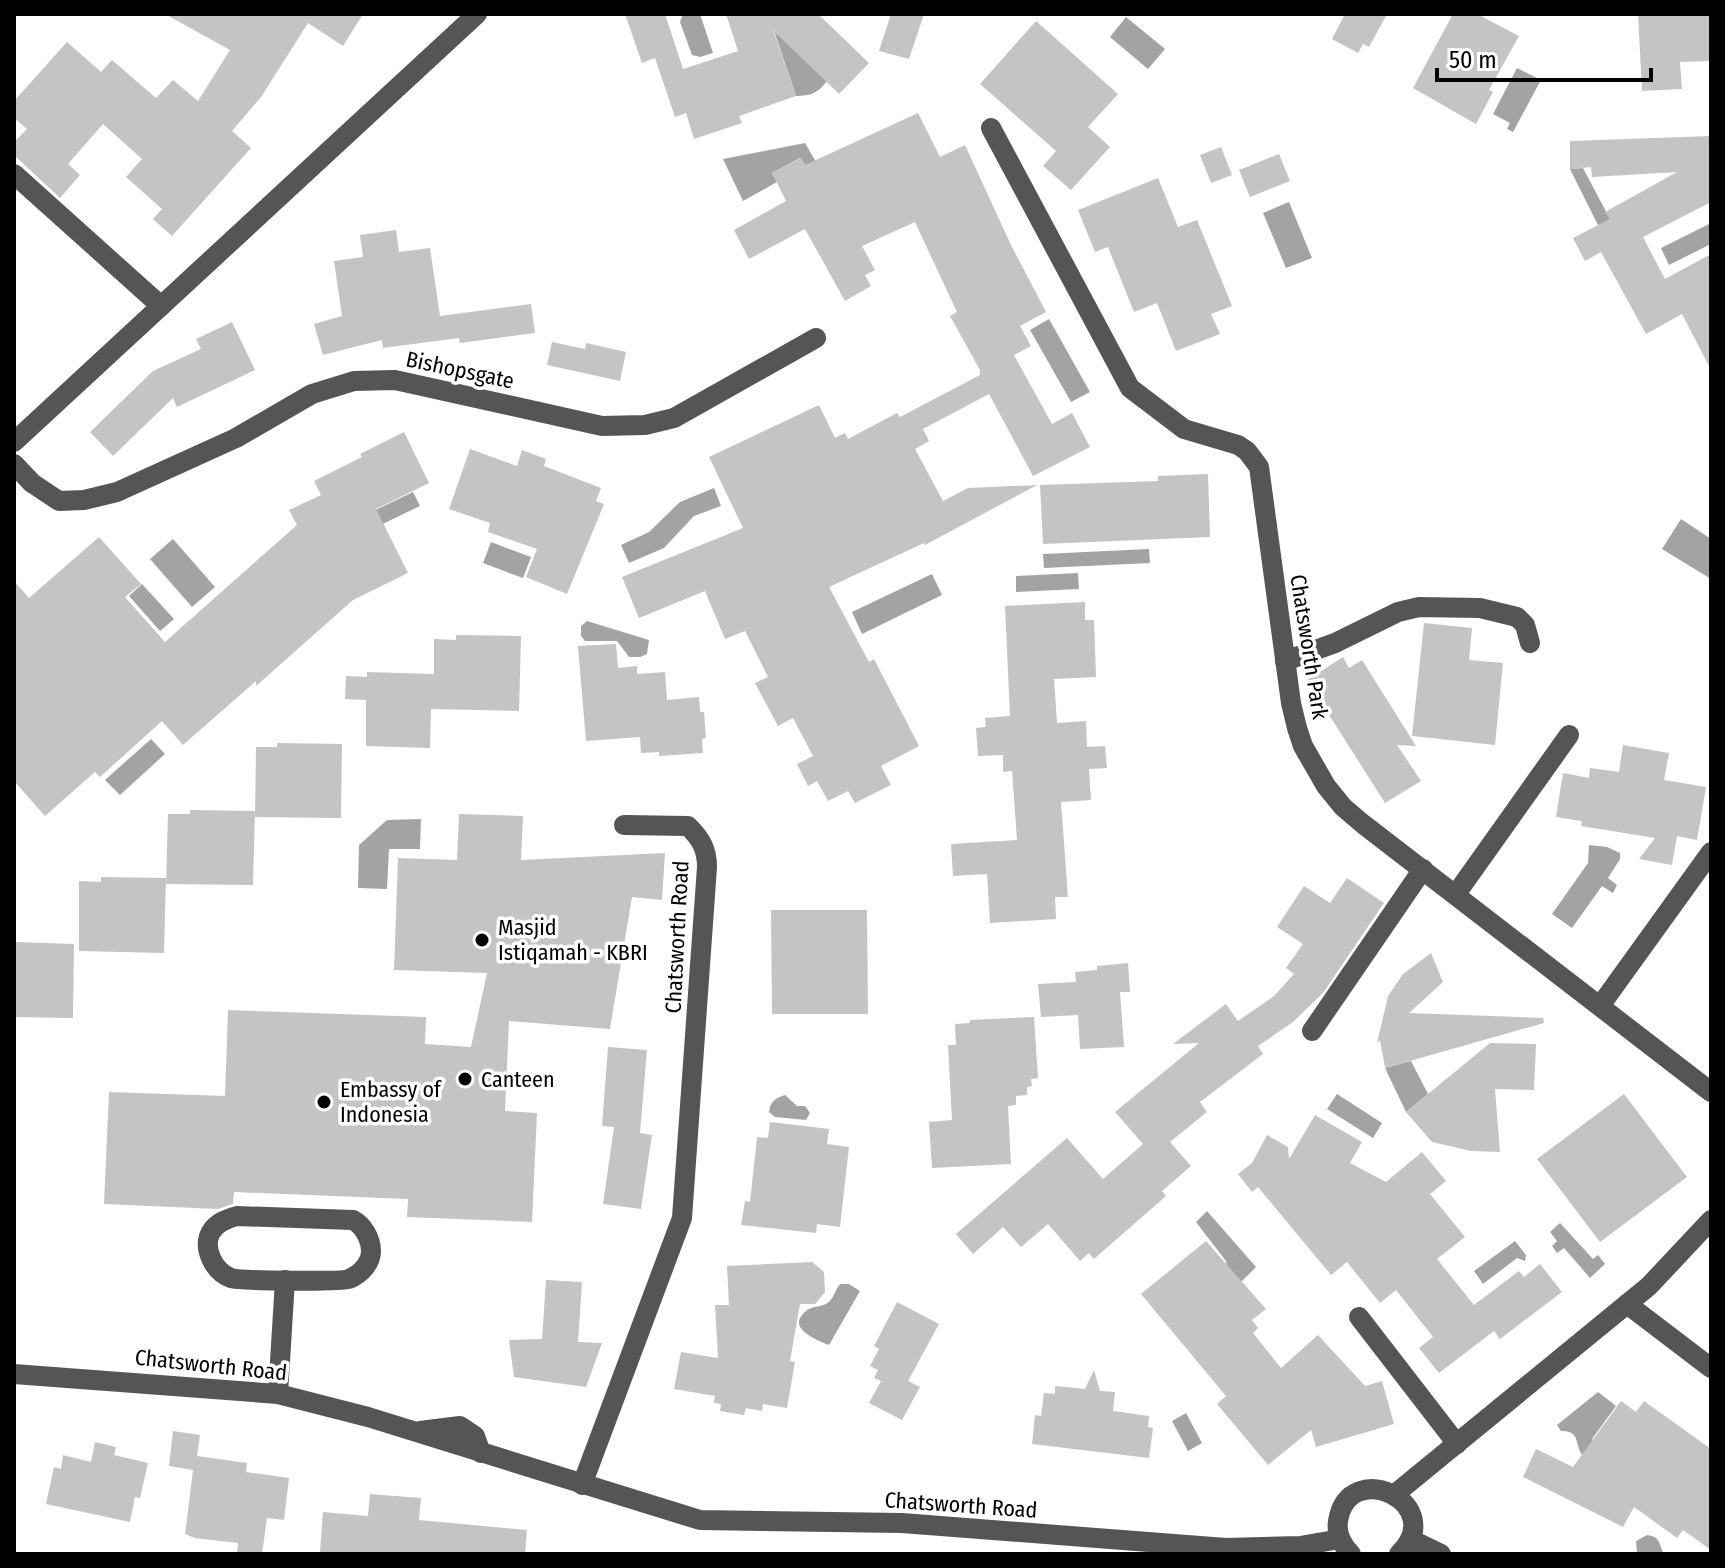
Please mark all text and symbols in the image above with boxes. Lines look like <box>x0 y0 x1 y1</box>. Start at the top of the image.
scale bar <box>1437 32 1651 82</box>
text: 50 m <box>1449 46 1497 74</box>
street label: Bishopsgate <box>404 345 516 395</box>
street label: Chatsworth Park <box>1284 573 1334 722</box>
street label: Chatsworth Road <box>660 860 694 1014</box>
place label: Masjid Istiqamah - KBRI <box>498 914 648 966</box>
marker: Masjid Istiqamah - KBRI <box>473 931 491 949</box>
place label: Canteen <box>481 1066 555 1093</box>
marker: Canteen <box>456 1070 474 1088</box>
place label: Embassy of Indonesia <box>340 1076 442 1128</box>
marker: Embassy of Indonesia <box>315 1093 333 1111</box>
street label: Chatsworth Road <box>134 1344 288 1386</box>
street label: Chatsworth Road <box>884 1486 1038 1524</box>

